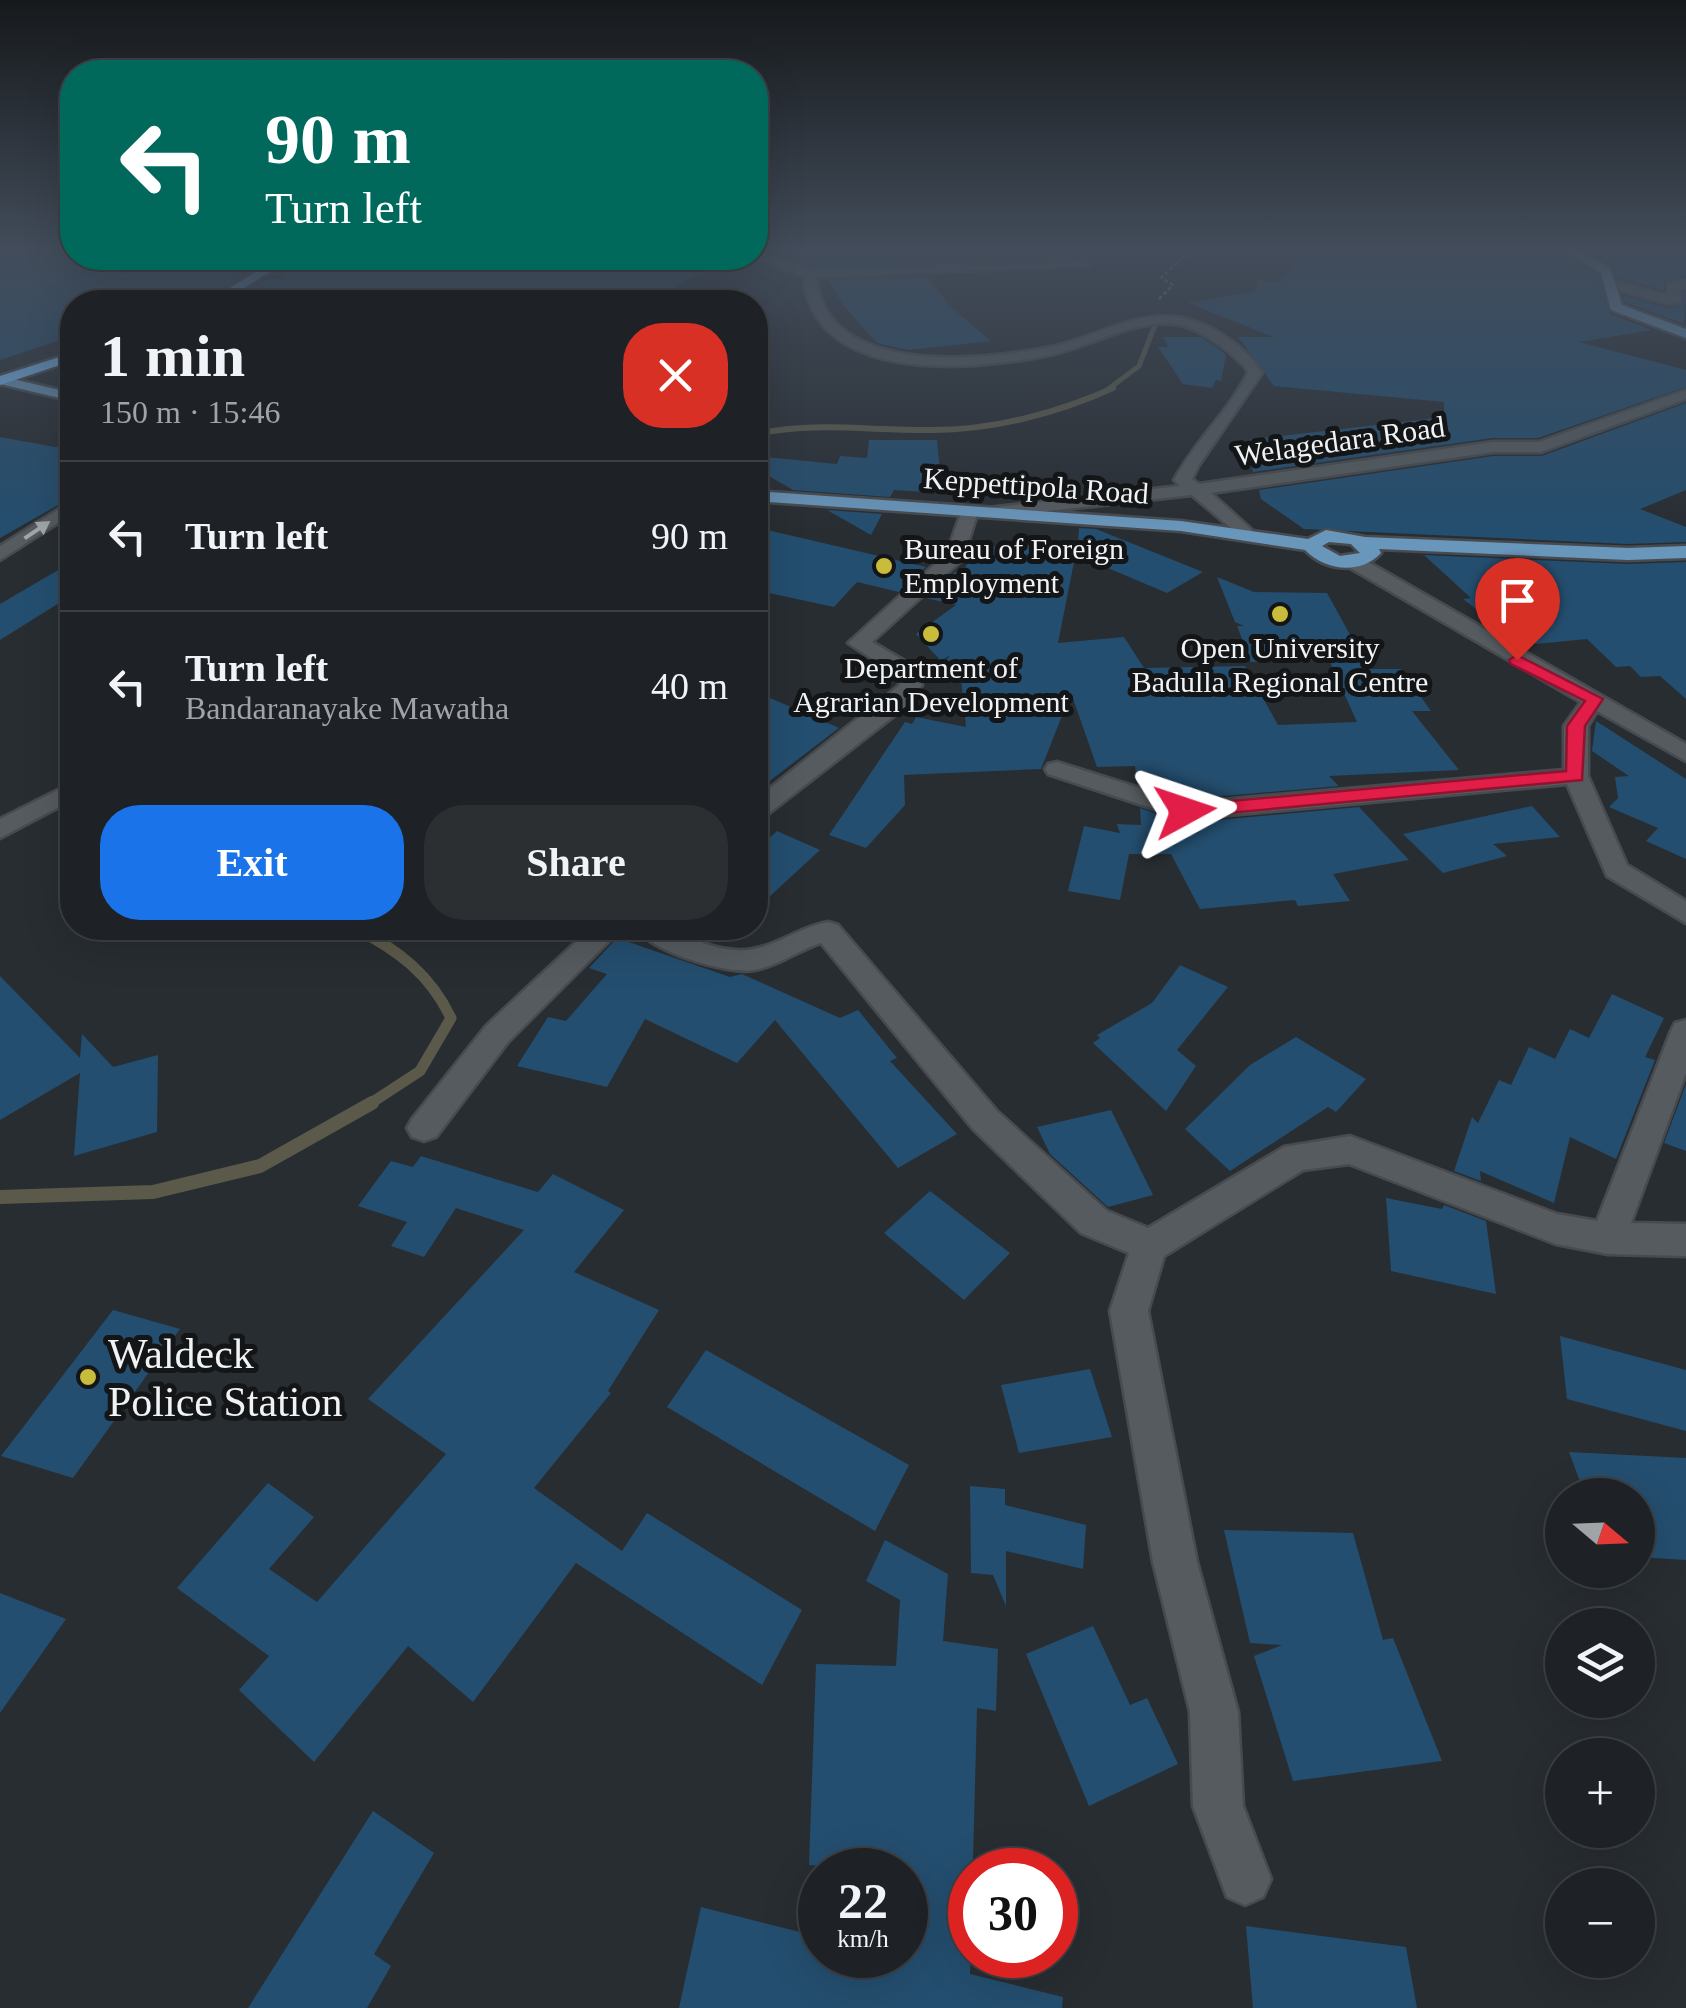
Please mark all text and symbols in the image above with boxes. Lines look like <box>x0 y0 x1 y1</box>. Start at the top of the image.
icon: left <box>100 100 230 230</box>
text: 90 m <box>265 101 411 178</box>
text: Turn left <box>265 183 422 233</box>
text: 1 min <box>100 323 245 389</box>
button: close <box>623 323 728 428</box>
text: 150 m · 15:46 <box>100 394 280 430</box>
street label: Welagedara Road <box>1233 409 1447 472</box>
street label: Keppettipola Road <box>922 461 1150 510</box>
icon: left <box>100 509 155 564</box>
text: Turn left <box>185 515 328 557</box>
text: 90 m <box>651 515 728 557</box>
one-way arrow <box>23 522 50 540</box>
place label: Bureau of Foreign Employment <box>904 532 1124 599</box>
marker: Bureau of Foreign Employment <box>873 555 895 577</box>
pin <box>1475 558 1560 661</box>
icon: arrive <box>1490 573 1545 628</box>
marker: Open University Badulla Regional Centre <box>1269 603 1291 625</box>
marker: Department of Agrarian Development <box>920 623 942 645</box>
place label: Open University Badulla Regional Centre <box>1132 631 1428 698</box>
text: Turn left <box>185 647 328 689</box>
place label: Department of Agrarian Development <box>793 651 1070 718</box>
icon: left <box>100 659 155 714</box>
text: 40 m <box>651 665 728 707</box>
text: Bandaranayake Mawatha <box>185 690 509 726</box>
position arrow <box>1133 759 1237 863</box>
button: Exit <box>100 805 404 920</box>
button: Share <box>424 805 728 920</box>
place label: Waldeck Police Station <box>108 1331 343 1425</box>
marker: Waldeck Police Station <box>77 1366 99 1388</box>
north arrow <box>1545 1478 1655 1588</box>
map controls <box>1545 1478 1655 1978</box>
button: layers <box>1545 1608 1655 1718</box>
button: + <box>1545 1738 1655 1848</box>
speed limit sign: 30 <box>948 1848 1078 1978</box>
button: − <box>1545 1868 1655 1978</box>
text: 22 <box>838 1873 888 1929</box>
text: km/h <box>837 1925 889 1952</box>

